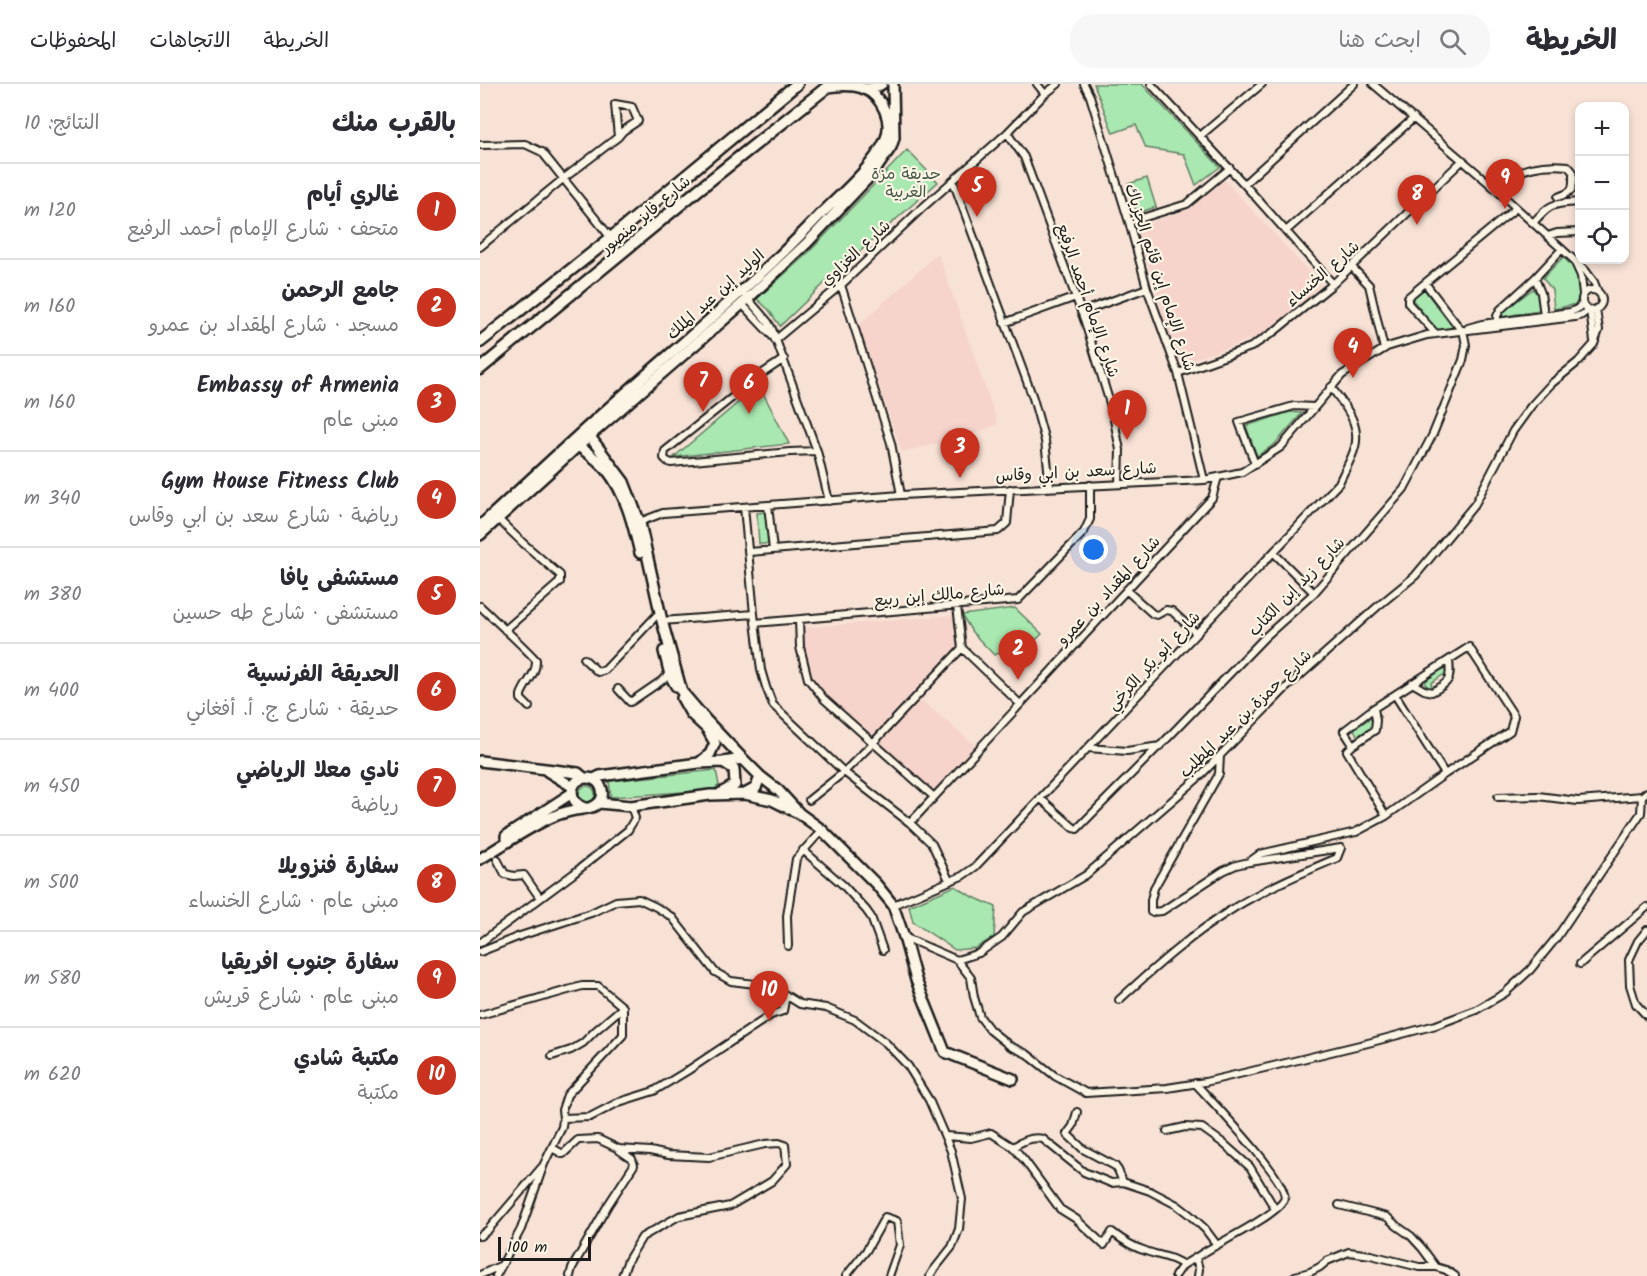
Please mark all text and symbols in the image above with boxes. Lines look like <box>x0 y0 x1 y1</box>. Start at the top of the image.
search box <box>1070 14 1490 68</box>
text: الخريطة <box>1526 19 1617 64</box>
text: ابحث هنا <box>1338 24 1421 59</box>
text: المحفوظات <box>30 25 116 58</box>
text: الاتجاهات <box>149 25 231 58</box>
text: الخريطة <box>264 25 329 58</box>
icon: search <box>1436 25 1469 58</box>
map controls <box>1575 102 1629 264</box>
button: + <box>1575 102 1629 156</box>
text: بالقرب منك <box>332 103 456 145</box>
text: النتائج: 10 <box>24 108 99 140</box>
button: − <box>1575 156 1629 210</box>
pin: 9 <box>1486 160 1524 209</box>
park label: حديقة مزة الغربية <box>871 162 941 205</box>
pin: 5 <box>958 168 996 217</box>
street label: شارع فايز منصور <box>594 170 697 262</box>
pin: 8 <box>1398 176 1436 225</box>
text: غالري أيام <box>307 178 399 213</box>
street label: شارع الإمام إبن قائم الجزياك <box>1117 181 1202 374</box>
text: 120 m <box>24 195 76 227</box>
text: 1 <box>433 195 440 227</box>
button: locate <box>1575 210 1629 264</box>
text: متحف · شارع الإمام أحمد الرفيع <box>127 214 399 246</box>
street label: شارع الغزاوي <box>815 214 897 292</box>
street label: شارع الإمام أحمد الرفيع <box>1049 220 1126 381</box>
street label: شارع الخنساء <box>1280 235 1366 313</box>
street label: الوليد إبن عبد الملك <box>661 244 771 346</box>
text: جامع الرحمن <box>281 274 399 309</box>
text: 160 m <box>24 291 75 323</box>
text: 2 <box>431 291 442 323</box>
text: مسجد · شارع المقداد بن عمرو <box>149 310 399 342</box>
pin: 4 <box>1334 328 1372 378</box>
pin: 7 <box>684 362 722 412</box>
pin: 6 <box>730 364 768 414</box>
text: Embassy of Armenia <box>197 369 399 404</box>
text: 160 m <box>24 387 75 419</box>
text: 3 <box>431 387 442 419</box>
pin: 1 <box>1108 390 1146 440</box>
text: مبنى عام <box>322 405 399 437</box>
pin: 3 <box>940 428 980 478</box>
street label: شارع سعد بن ابي وقاس <box>995 456 1157 490</box>
text: Gym House Fitness Club <box>161 465 399 500</box>
text: 340 m <box>24 483 80 515</box>
text: 4 <box>431 483 442 515</box>
text: رياضة · شارع سعد بن ابي وقاس <box>129 501 399 533</box>
street label: شارع المقداد بن عمرو <box>1050 530 1167 653</box>
street label: شارع زيد إبن الكتاب <box>1243 531 1351 643</box>
your location <box>1079 535 1108 564</box>
text: مستشفى يافا <box>280 562 399 597</box>
street label: شارع مالك إبن ربيع <box>873 577 1006 614</box>
text: 380 m <box>24 579 81 611</box>
text: 5 <box>431 579 442 611</box>
text: مستشفى · شارع طه حسين <box>172 598 399 630</box>
street label: شارع أبو بكر الكرخي <box>1101 606 1208 717</box>
pin: 2 <box>998 630 1038 680</box>
street label: شارع حمزة بن عبد المطلب <box>1174 644 1318 784</box>
text: الحديقة الفرنسية <box>247 658 399 693</box>
text: 400 m <box>24 675 79 707</box>
text: 6 <box>431 675 442 707</box>
text: حديقة · شارع ج. أ. أفغاني <box>186 694 399 726</box>
text: نادي معلا الرياضي <box>236 754 399 789</box>
text: 450 m <box>24 771 80 803</box>
text: 7 <box>432 771 441 803</box>
text: رياضة <box>351 790 399 822</box>
text: سفارة فنزويلا <box>278 850 399 885</box>
text: 500 m <box>24 867 79 899</box>
text: 8 <box>431 867 442 899</box>
text: مبنى عام · شارع الخنساء <box>188 886 399 918</box>
text: سفارة جنوب افريقيا <box>221 946 399 981</box>
text: 580 m <box>24 963 81 995</box>
text: 9 <box>431 963 442 995</box>
pin: 10 <box>750 972 788 1021</box>
text: مبنى عام · شارع قريش <box>204 982 399 1014</box>
text: مكتبة شادي <box>294 1042 399 1077</box>
text: 620 m <box>24 1059 81 1091</box>
text: 10 <box>428 1059 445 1091</box>
text: مكتبة <box>357 1078 399 1110</box>
scale bar <box>498 1234 591 1262</box>
text: 100 m <box>507 1235 547 1260</box>

